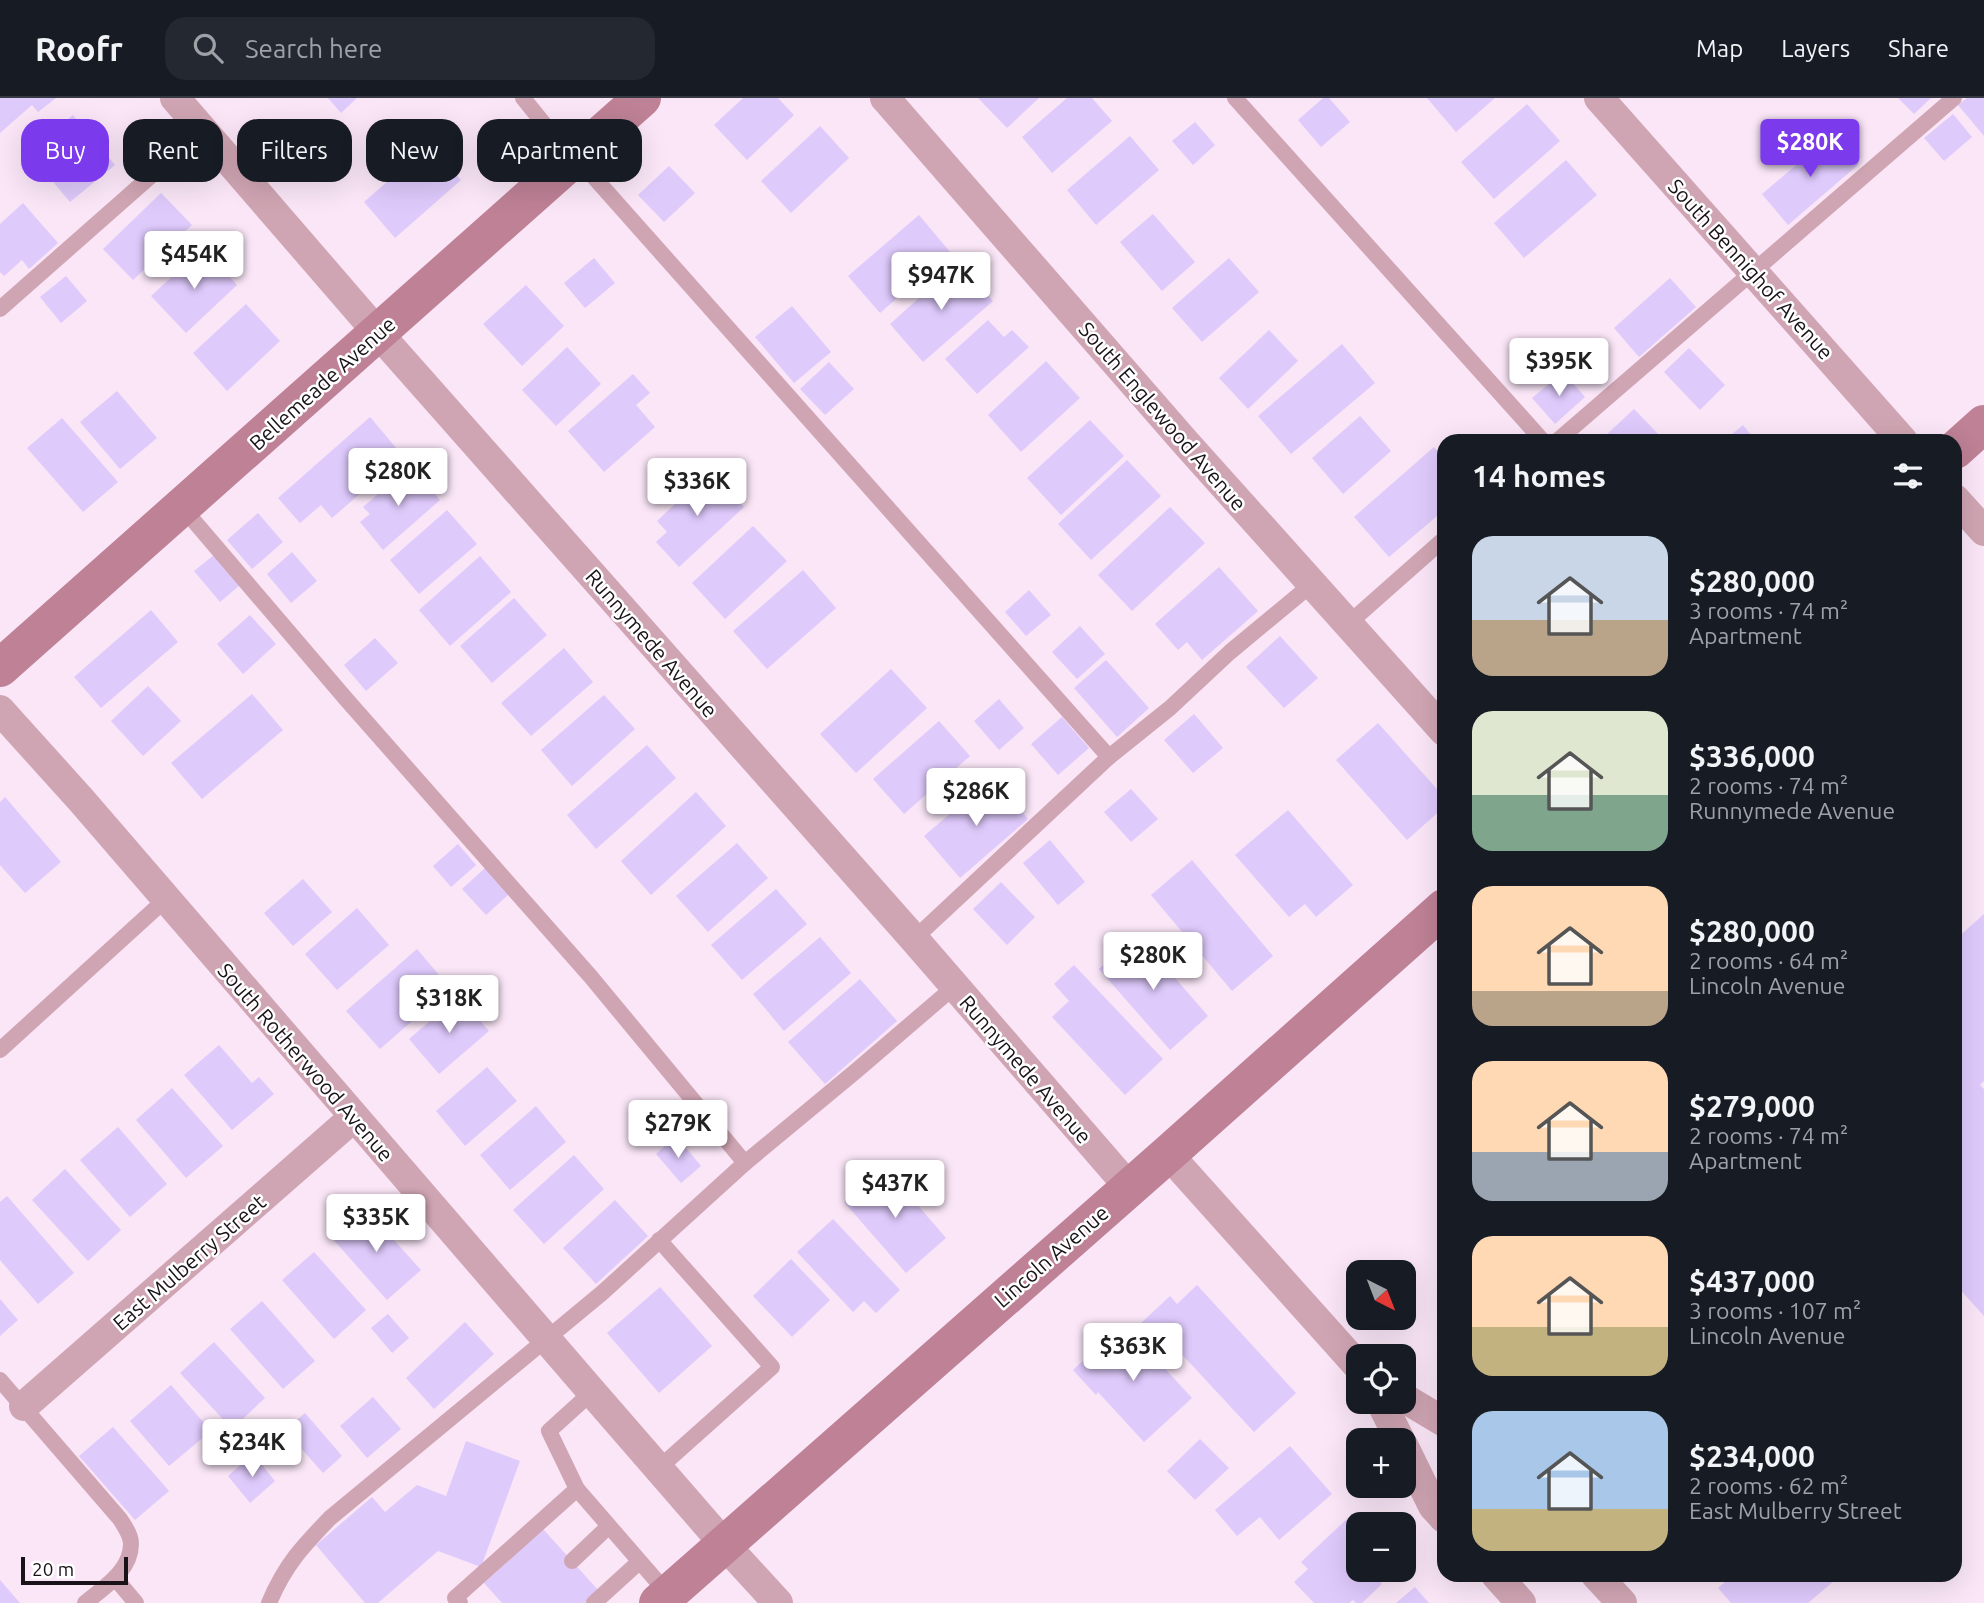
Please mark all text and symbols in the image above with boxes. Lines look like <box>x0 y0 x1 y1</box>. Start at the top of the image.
search box <box>165 17 655 80</box>
icon: search <box>189 29 227 67</box>
text: Roofr <box>35 30 123 67</box>
text: Search here <box>245 34 382 63</box>
text: Map <box>1696 35 1743 62</box>
text: Layers <box>1781 35 1850 62</box>
text: Share <box>1888 35 1949 62</box>
chip: Buy <box>21 119 109 182</box>
chip: Rent <box>123 119 223 182</box>
chip: Filters <box>237 119 352 182</box>
chip: New <box>366 119 463 182</box>
chip: Apartment <box>477 119 642 182</box>
pin: $280K <box>1761 120 1859 179</box>
text: $280K <box>1776 129 1844 154</box>
street label: South Bennighof Avenue <box>1664 174 1838 364</box>
pin: $454K <box>145 232 243 291</box>
text: $454K <box>160 241 228 266</box>
pin: $947K <box>892 252 990 312</box>
text: $947K <box>907 262 975 287</box>
street label: Bellemeade Avenue <box>244 311 400 455</box>
street label: South Englewood Avenue <box>1075 317 1251 515</box>
pin: $395K <box>1510 338 1608 398</box>
text: $395K <box>1525 348 1593 373</box>
pin: $280K <box>349 448 447 508</box>
icon: filters <box>1889 457 1927 495</box>
text: $280K <box>364 458 432 483</box>
pin: $336K <box>648 458 746 518</box>
text: 14 homes <box>1472 459 1606 493</box>
text: $336K <box>663 468 731 493</box>
street label: Runnymede Avenue <box>581 564 723 722</box>
icon: home <box>1528 564 1612 648</box>
text: $280,000 <box>1689 564 1815 598</box>
text: 3 rooms · 74 m² <box>1689 598 1848 623</box>
text: Apartment <box>1689 623 1802 648</box>
icon: home <box>1528 739 1612 823</box>
text: $336,000 <box>1689 739 1815 773</box>
pin: $286K <box>927 768 1025 828</box>
text: 2 rooms · 74 m² <box>1689 773 1848 798</box>
text: $286K <box>942 778 1010 803</box>
text: Runnymede Avenue <box>1689 798 1895 823</box>
icon: home <box>1528 914 1612 998</box>
text: $280,000 <box>1689 914 1815 948</box>
pin: $280K <box>1104 932 1202 992</box>
text: $280K <box>1119 942 1187 967</box>
text: 2 rooms · 64 m² <box>1689 948 1848 973</box>
street label: South Rotherwood Avenue <box>213 958 399 1166</box>
text: Lincoln Avenue <box>1689 973 1845 998</box>
pin: $318K <box>400 976 498 1035</box>
text: $318K <box>415 985 483 1010</box>
street label: Runnymede Avenue <box>955 990 1097 1148</box>
icon: home <box>1528 1089 1612 1173</box>
text: $279,000 <box>1689 1089 1815 1123</box>
pin: $279K <box>629 1100 727 1160</box>
text: $279K <box>644 1110 712 1135</box>
text: 2 rooms · 74 m² <box>1689 1123 1848 1148</box>
text: Apartment <box>1689 1148 1802 1173</box>
pin: $437K <box>846 1160 944 1220</box>
text: $437K <box>861 1170 929 1195</box>
street label: East Mulberry Street <box>108 1189 270 1335</box>
pin: $335K <box>327 1194 425 1254</box>
street label: Lincoln Avenue <box>989 1200 1113 1312</box>
text: $335K <box>342 1204 410 1229</box>
north arrow <box>1346 1260 1416 1330</box>
map controls <box>1346 1260 1416 1582</box>
icon: home <box>1528 1264 1612 1348</box>
text: $437,000 <box>1689 1264 1815 1298</box>
text: 3 rooms · 107 m² <box>1689 1298 1861 1323</box>
text: Lincoln Avenue <box>1689 1323 1845 1348</box>
pin: $363K <box>1084 1324 1182 1383</box>
text: $363K <box>1099 1333 1167 1358</box>
button: locate <box>1346 1344 1416 1414</box>
pin: $234K <box>203 1420 301 1479</box>
button: + <box>1346 1428 1416 1498</box>
text: $234K <box>218 1429 286 1454</box>
icon: home <box>1528 1439 1612 1523</box>
text: $234,000 <box>1689 1439 1815 1473</box>
text: 2 rooms · 62 m² <box>1689 1473 1848 1498</box>
text: East Mulberry Street <box>1689 1498 1902 1523</box>
button: − <box>1346 1512 1416 1582</box>
scale bar <box>21 1554 128 1586</box>
text: 20 m <box>32 1558 74 1580</box>

